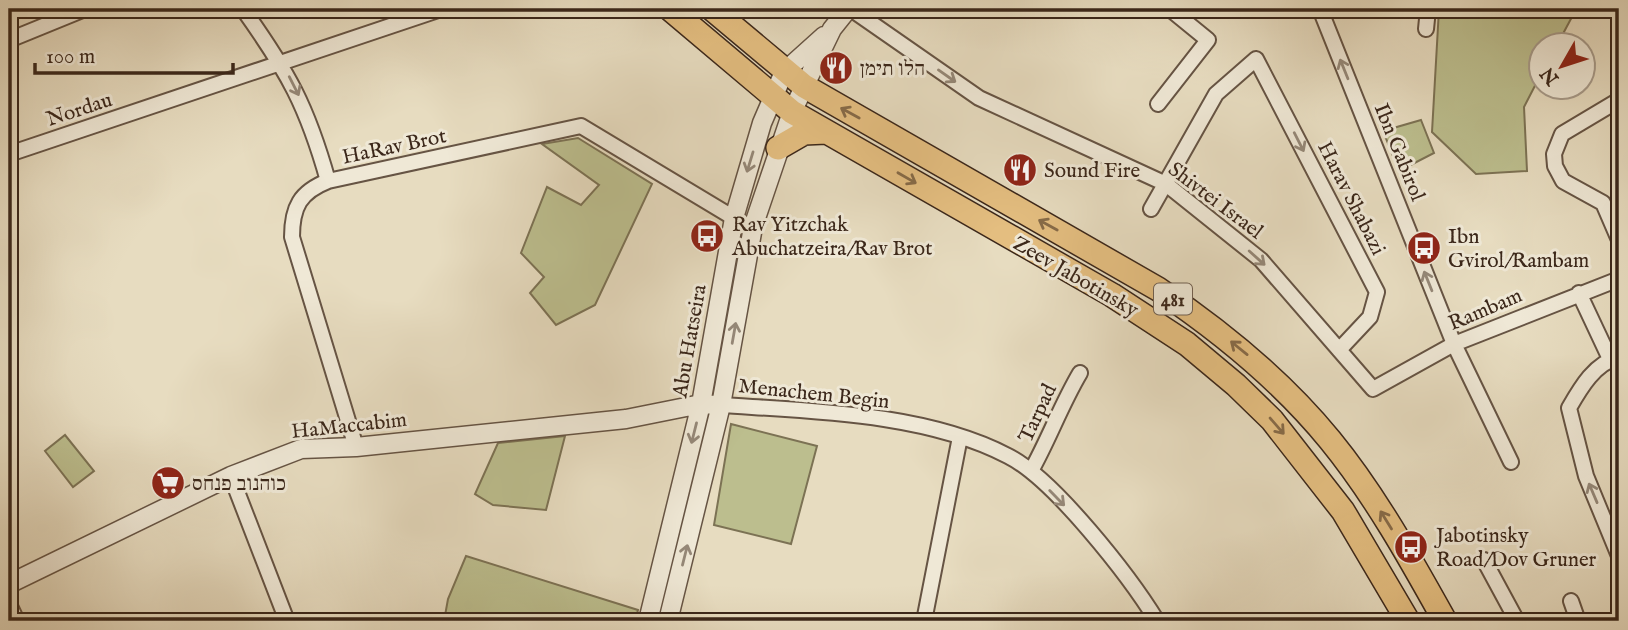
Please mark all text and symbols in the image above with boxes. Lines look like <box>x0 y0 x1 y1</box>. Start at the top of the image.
scale bar <box>35 32 233 76</box>
north arrow <box>1526 32 1596 102</box>
text: 100 m <box>46 44 95 71</box>
restaurant icon: הלו תימן <box>817 49 855 87</box>
place label: הלו תימן <box>860 56 925 83</box>
one-way arrow <box>1337 59 1350 81</box>
text: N <box>1535 61 1565 90</box>
one-way arrow <box>937 69 956 83</box>
one-way arrow <box>288 75 302 96</box>
street label: Nordau <box>43 87 116 134</box>
street label: Ibn Gabirol <box>1367 100 1431 206</box>
one-way arrow <box>840 106 860 120</box>
street label: HaRav Brot <box>340 123 449 172</box>
one-way arrow <box>1292 131 1306 151</box>
street label: Harav Shabazi <box>1310 137 1391 260</box>
one-way arrow <box>743 151 756 173</box>
restaurant icon: Sound Fire <box>1001 151 1039 189</box>
street label: Shivtei Israel <box>1162 157 1268 246</box>
place label: Sound Fire <box>1044 158 1141 185</box>
one-way arrow <box>896 171 916 185</box>
place label: Rav Yitzchak Abuchatzeira/Rav Brot <box>731 212 932 263</box>
bus stop icon: Rav Yitzchak Abuchatzeira/Rav Brot <box>688 217 726 255</box>
one-way arrow <box>1038 218 1058 232</box>
place label: Ibn Gvirol/Rambam <box>1448 224 1589 275</box>
bus stop icon: Ibn Gvirol/Rambam <box>1405 229 1443 267</box>
street label: Zeev Jabotinsky <box>1008 230 1143 324</box>
one-way arrow <box>1248 250 1266 266</box>
one-way arrow <box>1421 270 1434 292</box>
street label: Abu Hatseira <box>667 282 714 401</box>
street label: Rambam <box>1445 283 1527 338</box>
road number: 481 <box>1154 284 1192 314</box>
one-way arrow <box>728 322 741 345</box>
one-way arrow <box>1230 341 1248 356</box>
street label: Menachem Begin <box>737 373 891 416</box>
street label: Tarpad <box>1013 379 1064 448</box>
street label: HaMaccabim <box>290 407 408 446</box>
one-way arrow <box>1269 417 1285 435</box>
one-way arrow <box>687 421 700 444</box>
supermarket icon: כוהנוב פנחס <box>149 464 187 502</box>
place label: כוהנוב פנחס <box>192 471 286 498</box>
one-way arrow <box>1585 483 1598 504</box>
one-way arrow <box>1049 489 1066 506</box>
one-way arrow <box>1378 511 1392 531</box>
place label: Jabotinsky Road/Dov Gruner <box>1434 523 1597 574</box>
bus stop icon: Jabotinsky Road/Dov Gruner <box>1392 528 1430 566</box>
one-way arrow <box>679 544 692 567</box>

